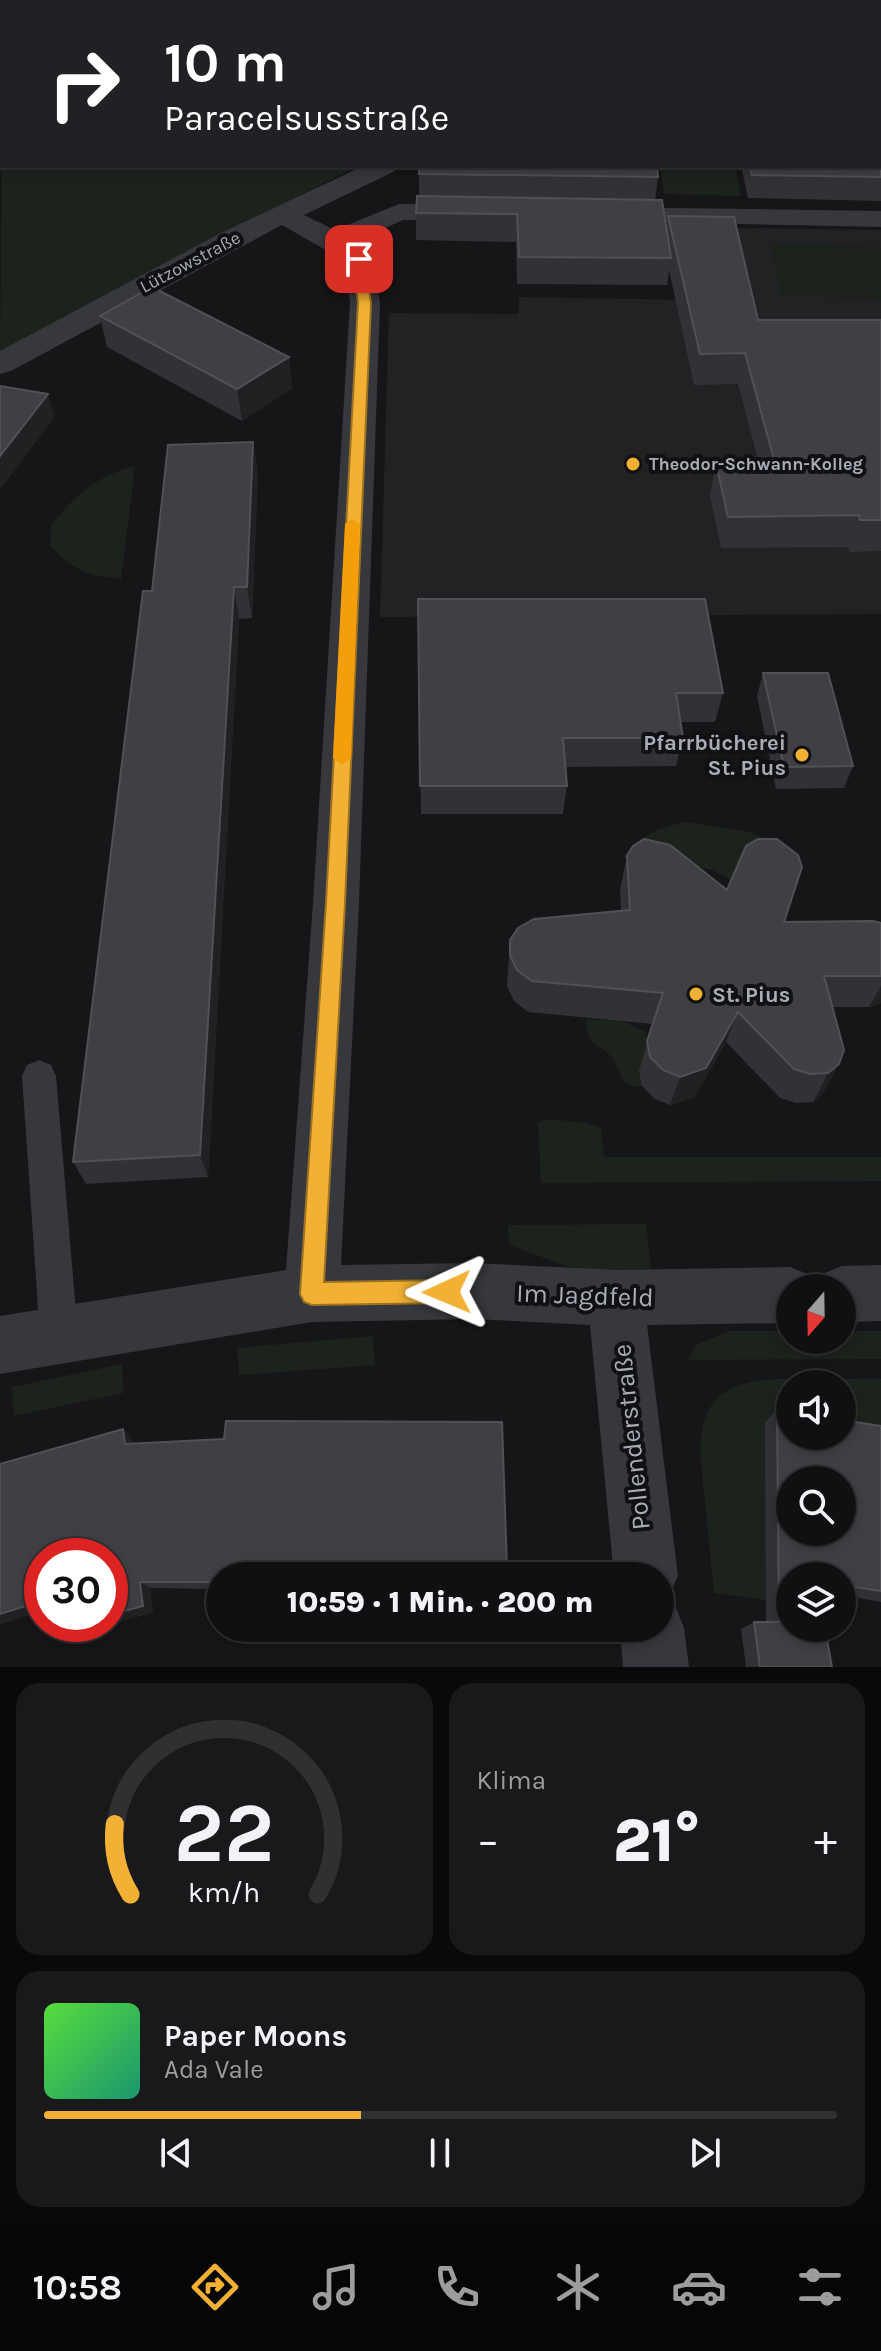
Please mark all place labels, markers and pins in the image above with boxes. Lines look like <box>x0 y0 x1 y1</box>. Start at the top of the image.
pin <box>325 225 393 293</box>
place label: Theodor-Schwann-Kolleg <box>649 453 864 475</box>
marker: Theodor-Schwann-Kolleg <box>624 455 642 473</box>
place label: Pfarrbücherei St. Pius <box>643 730 786 781</box>
marker: Pfarrbücherei St. Pius <box>793 746 811 764</box>
place label: St. Pius <box>712 982 790 1008</box>
marker: St. Pius <box>687 985 705 1003</box>

